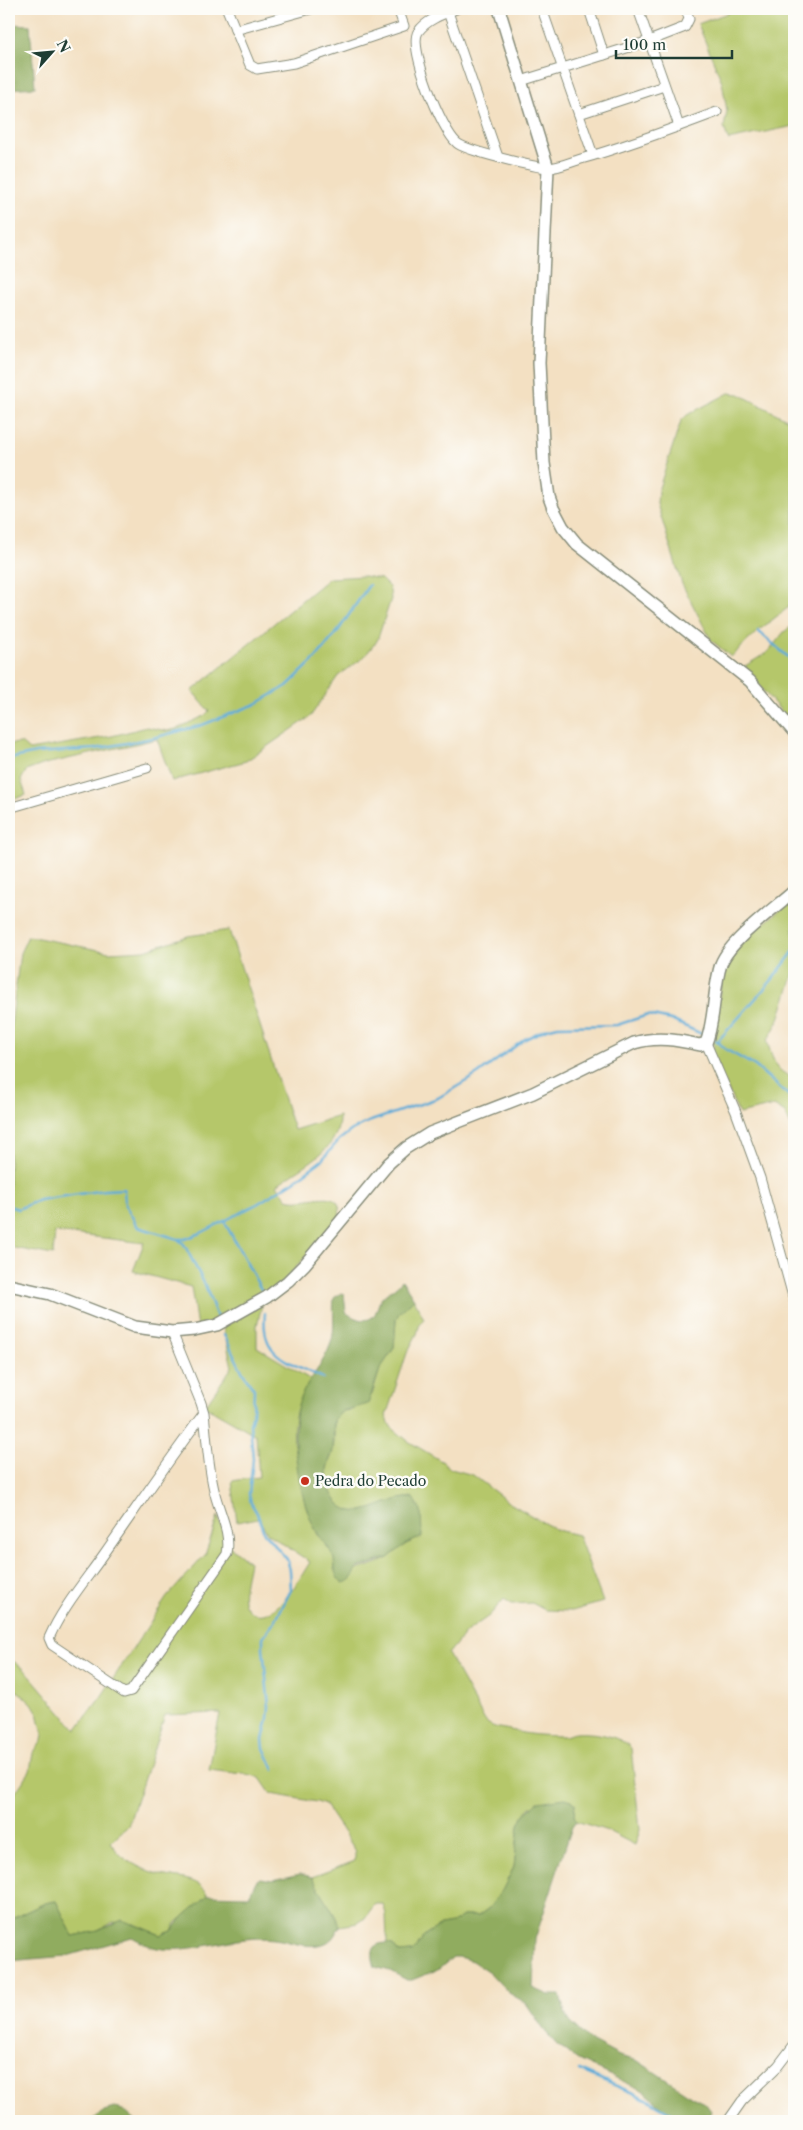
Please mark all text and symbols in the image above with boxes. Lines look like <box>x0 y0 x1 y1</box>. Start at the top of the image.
north arrow <box>28 28 78 78</box>
scale bar <box>616 28 732 60</box>
text: 100 m <box>623 35 666 54</box>
text: N <box>53 37 74 56</box>
place label: Pedra do Pecado <box>315 1472 426 1490</box>
marker: Pedra do Pecado <box>299 1475 311 1487</box>

